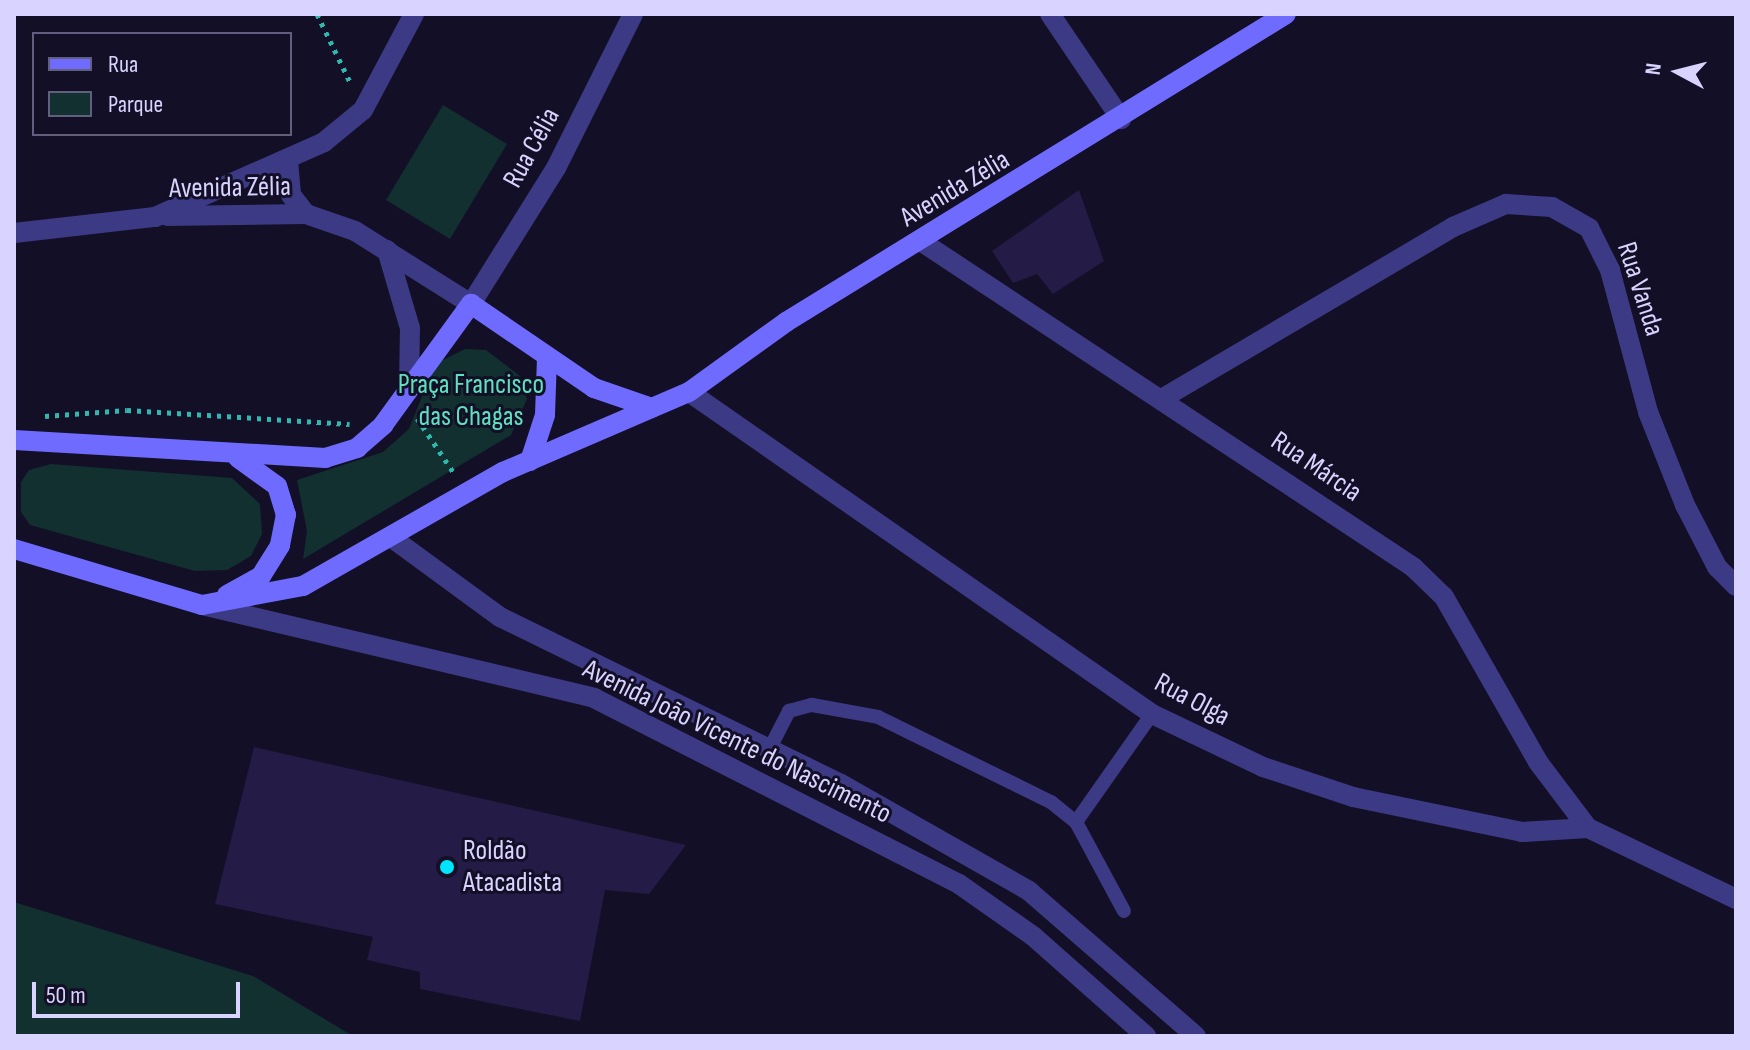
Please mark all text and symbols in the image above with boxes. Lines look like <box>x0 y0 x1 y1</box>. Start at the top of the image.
legend <box>32 32 292 136</box>
north arrow <box>1638 32 1718 112</box>
text: Rua <box>108 50 138 79</box>
text: N <box>1640 62 1668 76</box>
text: Parque <box>108 90 163 119</box>
street label: Rua Célia <box>496 102 568 194</box>
street label: Avenida Zélia <box>894 143 1016 235</box>
street label: Avenida Zélia <box>169 170 291 206</box>
street label: Rua Vanda <box>1609 238 1671 340</box>
park label: Praça Francisco das Chagas <box>398 368 544 434</box>
street label: Rua Márcia <box>1264 425 1368 509</box>
street label: Avenida João Vicente do Nascimento <box>577 653 897 831</box>
street label: Rua Olga <box>1149 666 1235 734</box>
place label: Roldão Atacadista <box>463 834 562 900</box>
marker: Roldão Atacadista <box>438 858 456 876</box>
scale bar <box>36 966 244 1016</box>
text: 50 m <box>46 981 86 1010</box>

